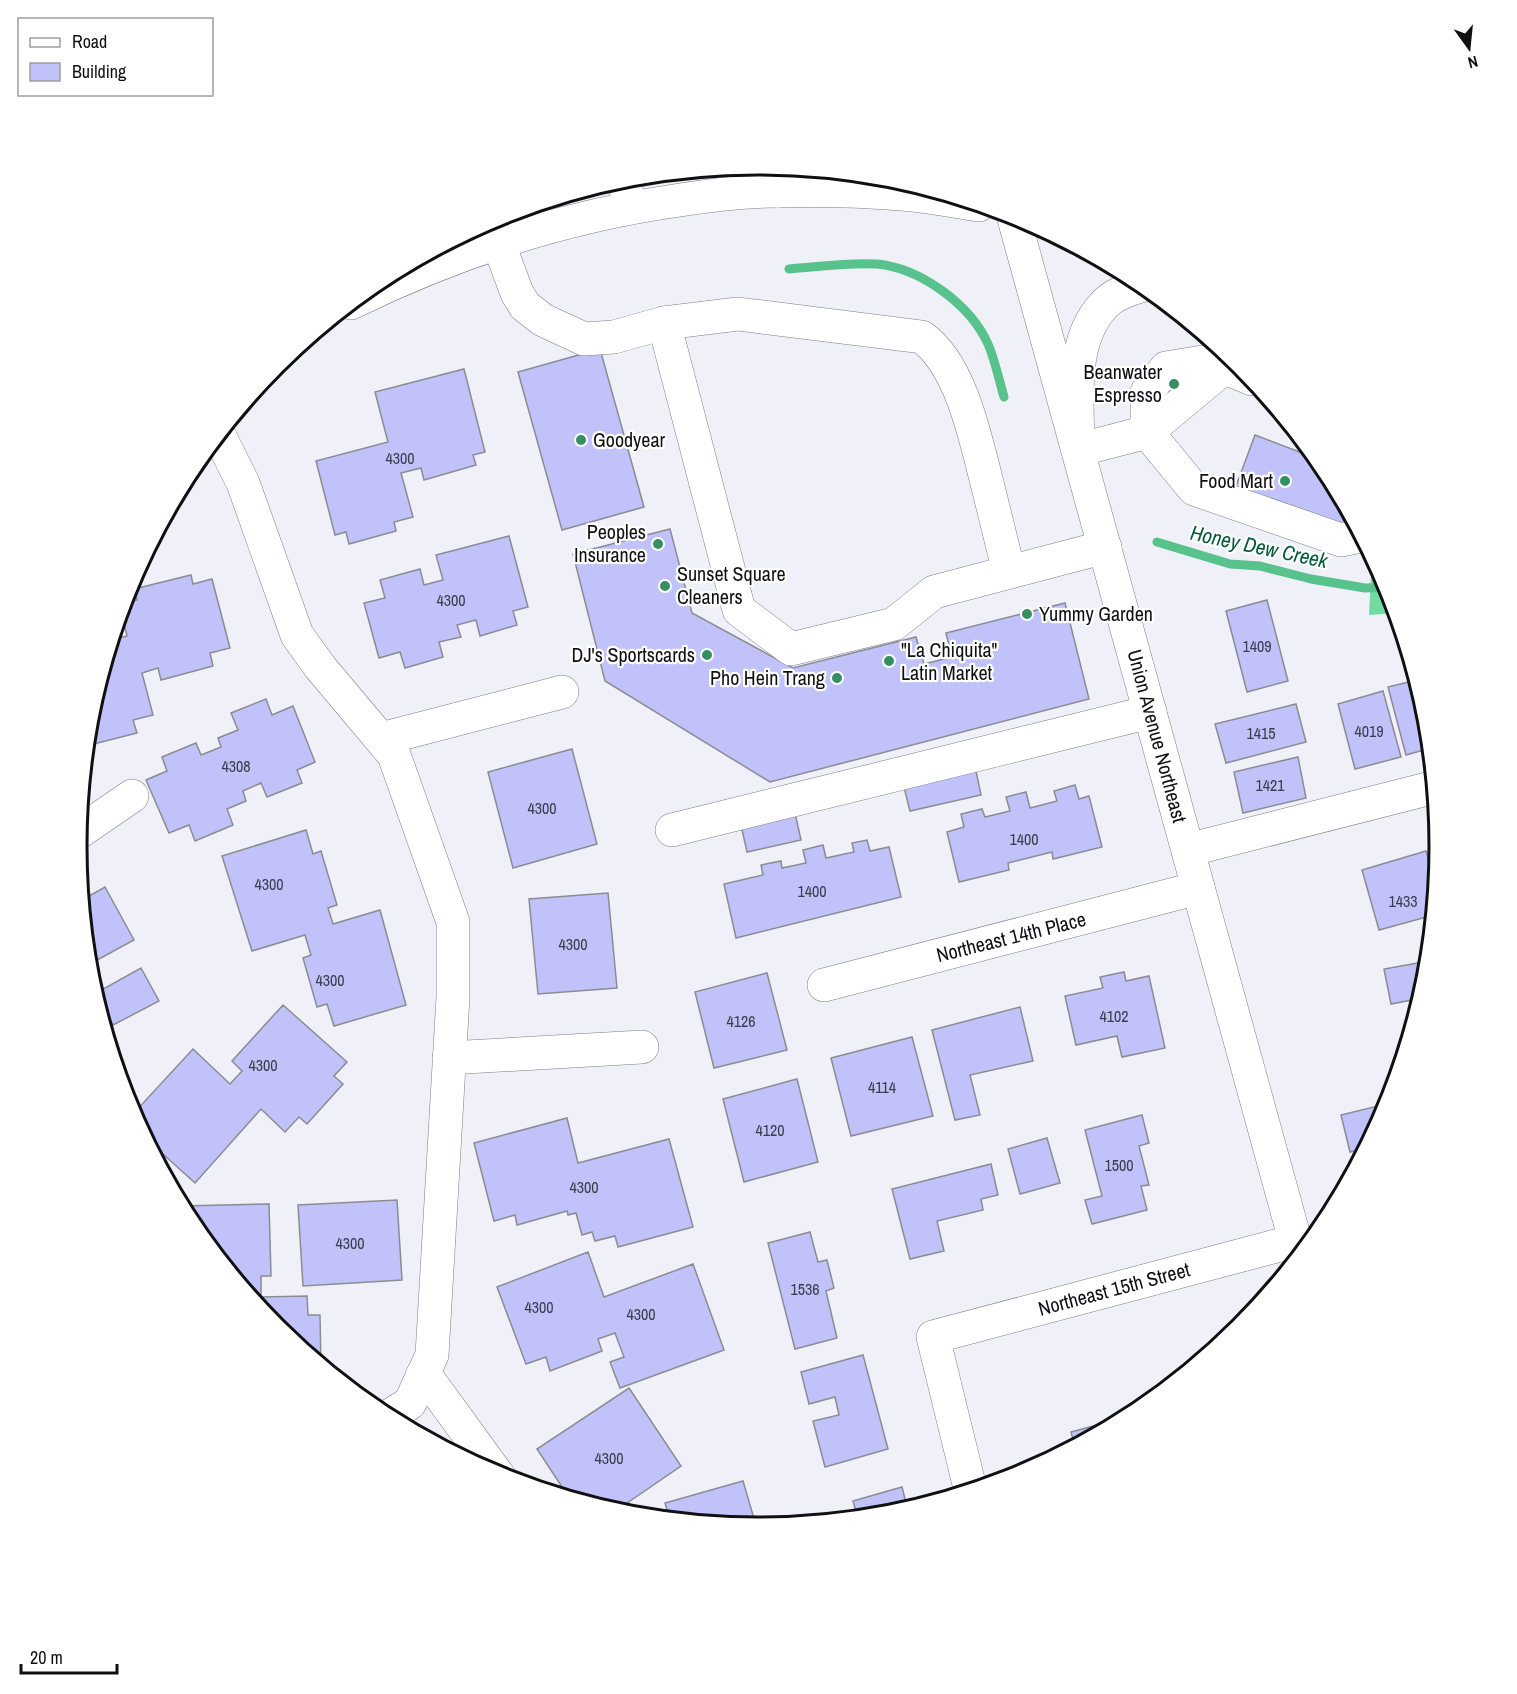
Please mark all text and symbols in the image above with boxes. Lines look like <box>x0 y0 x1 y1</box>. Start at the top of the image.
legend <box>18 18 213 96</box>
north arrow <box>1439 18 1499 78</box>
text: Road <box>72 29 107 54</box>
text: N <box>1465 51 1480 74</box>
text: Building <box>72 59 127 84</box>
place label: Beanwater Espresso <box>1084 358 1163 408</box>
marker: Beanwater Espresso <box>1167 377 1181 391</box>
place label: Goodyear <box>593 426 666 453</box>
marker: Goodyear <box>574 433 588 447</box>
house number: 4300 <box>385 447 415 469</box>
place label: Food Mart <box>1199 467 1273 494</box>
marker: Food Mart <box>1278 474 1292 488</box>
place label: Peoples Insurance <box>574 518 646 568</box>
water label: Honey Dew Creek <box>1188 518 1332 576</box>
marker: Peoples Insurance <box>651 537 665 551</box>
place label: Sunset Square Cleaners <box>677 560 786 610</box>
marker: Sunset Square Cleaners <box>658 579 672 593</box>
house number: 4300 <box>436 589 466 611</box>
place label: Yummy Garden <box>1039 600 1153 627</box>
marker: Yummy Garden <box>1020 607 1034 621</box>
house number: 1409 <box>1242 635 1272 657</box>
place label: "La Chiquita" Latin Market <box>901 636 998 686</box>
place label: DJ's Sportscards <box>572 641 695 668</box>
street label: Union Avenue Northeast <box>1121 646 1194 826</box>
marker: DJ's Sportscards <box>700 648 714 662</box>
marker: "La Chiquita" Latin Market <box>882 654 896 668</box>
place label: Pho Hein Trang <box>710 664 825 691</box>
marker: Pho Hein Trang <box>830 671 844 685</box>
house number: 4019 <box>1354 720 1384 742</box>
house number: 1415 <box>1246 722 1276 744</box>
house number: 4308 <box>221 755 251 777</box>
house number: 1421 <box>1255 774 1285 796</box>
house number: 4300 <box>527 797 557 819</box>
house number: 1400 <box>1009 828 1039 850</box>
house number: 4300 <box>254 873 284 895</box>
house number: 1400 <box>797 880 827 902</box>
house number: 1433 <box>1388 890 1418 912</box>
street label: Northeast 14th Place <box>933 905 1088 968</box>
house number: 4300 <box>558 933 588 955</box>
house number: 4300 <box>315 969 345 991</box>
house number: 4102 <box>1099 1005 1129 1027</box>
house number: 4126 <box>726 1010 756 1032</box>
house number: 4300 <box>248 1054 278 1076</box>
house number: 4114 <box>868 1076 896 1098</box>
house number: 4120 <box>755 1119 785 1141</box>
house number: 1500 <box>1104 1154 1134 1176</box>
house number: 4300 <box>569 1176 599 1198</box>
house number: 4300 <box>335 1232 365 1254</box>
street label: Northeast 15th Street <box>1035 1255 1193 1322</box>
house number: 1536 <box>790 1278 820 1300</box>
house number: 4300 <box>524 1296 554 1318</box>
house number: 4300 <box>626 1303 656 1325</box>
house number: 4300 <box>594 1447 624 1469</box>
scale bar <box>21 1637 117 1675</box>
text: 20 m <box>30 1645 63 1670</box>

